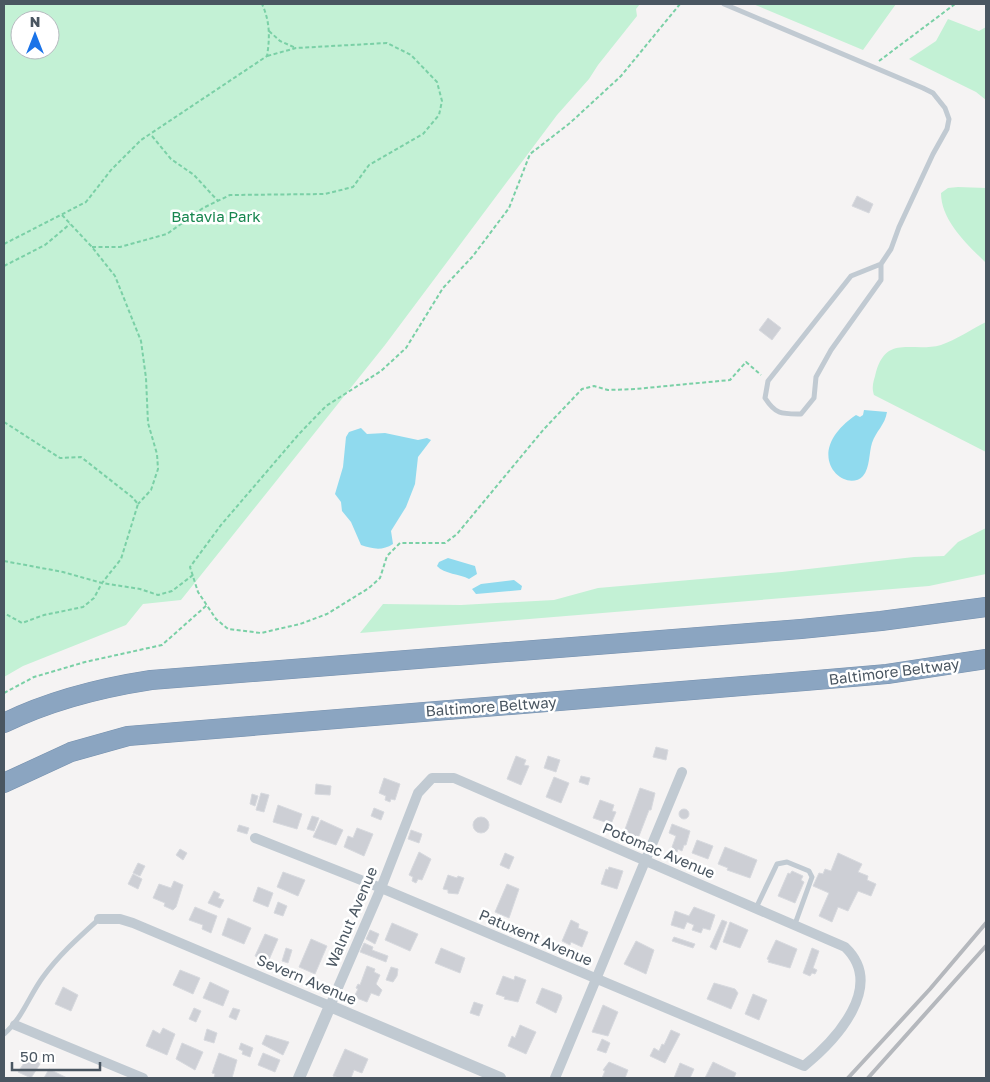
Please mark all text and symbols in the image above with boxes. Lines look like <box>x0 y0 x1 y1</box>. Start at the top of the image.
north arrow <box>10 10 60 60</box>
text: N <box>30 13 40 30</box>
park label: Batavia Park <box>171 207 261 225</box>
street label: Baltimore Beltway <box>828 654 961 688</box>
street label: Baltimore Beltway <box>425 692 558 720</box>
street label: Potomac Avenue <box>600 818 718 882</box>
street label: Walnut Avenue <box>322 863 381 970</box>
street label: Patuxent Avenue <box>477 905 596 969</box>
street label: Severn Avenue <box>254 950 360 1008</box>
scale bar <box>12 1040 100 1072</box>
text: 50 m <box>20 1047 55 1065</box>

